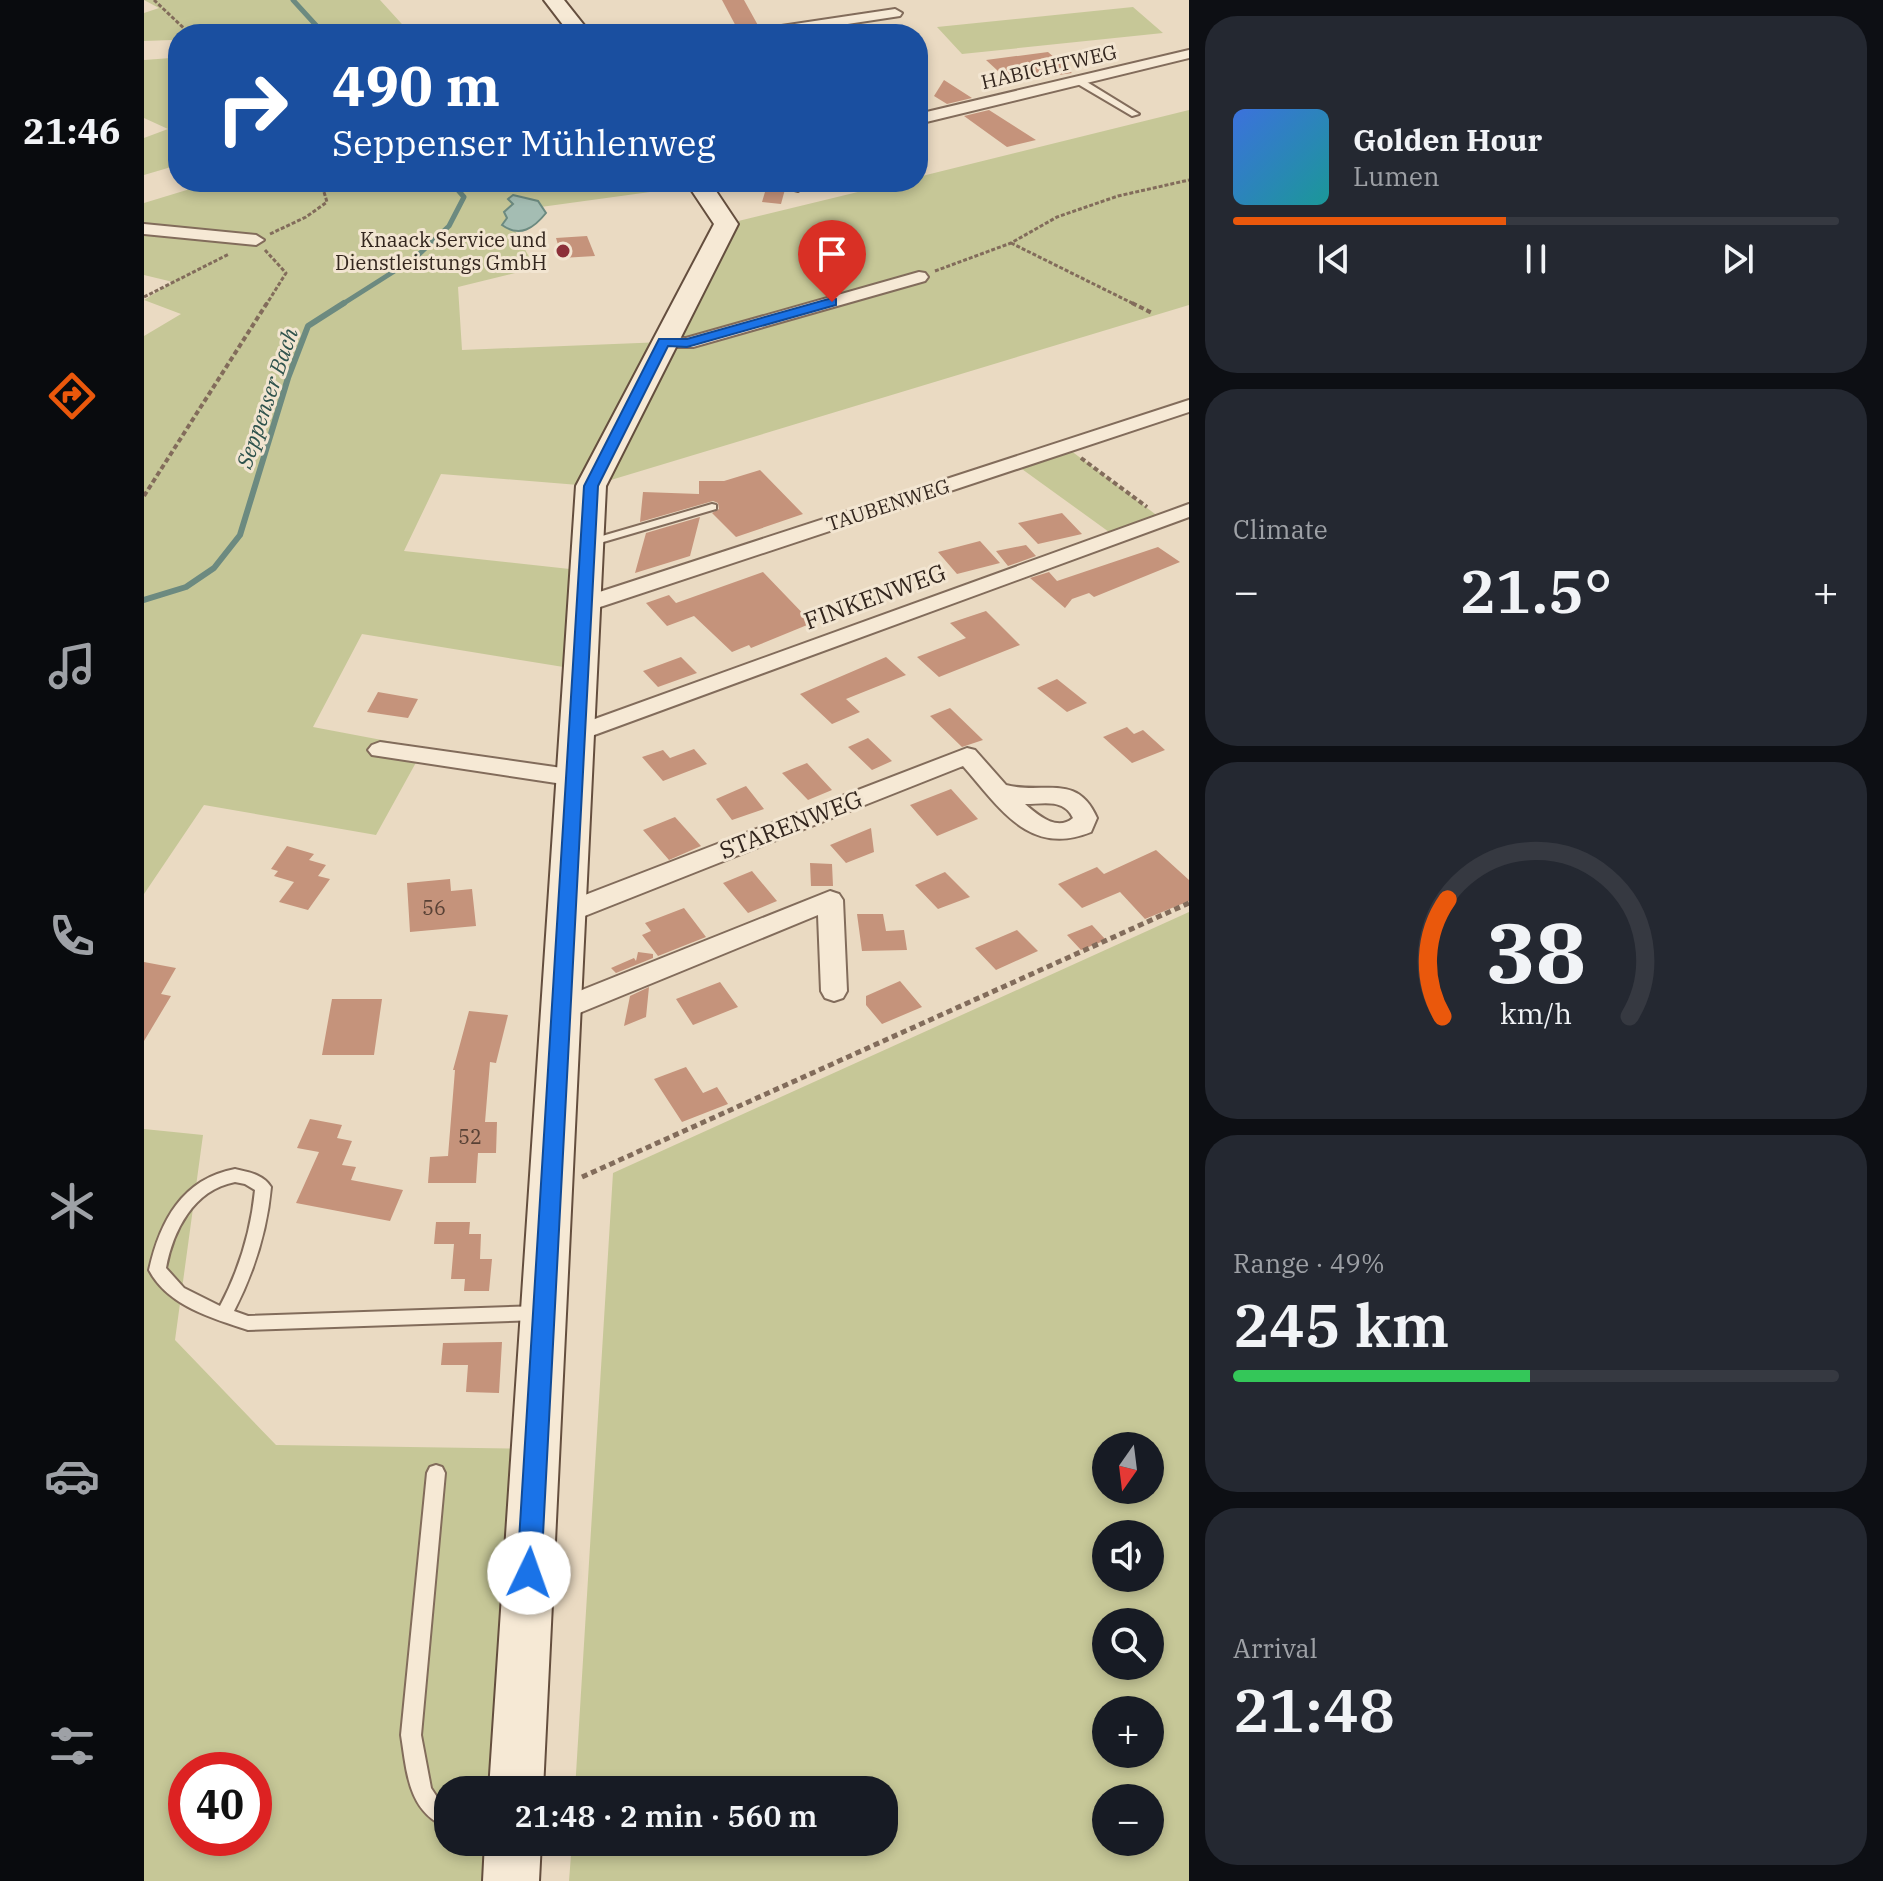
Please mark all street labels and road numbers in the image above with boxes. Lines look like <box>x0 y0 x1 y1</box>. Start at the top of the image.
street label: HABICHTWEG <box>978 38 1119 95</box>
street label: TAUBENWEG <box>823 472 953 537</box>
street label: FINKENWEG <box>799 556 950 637</box>
street label: STARENWEG <box>715 782 867 866</box>

